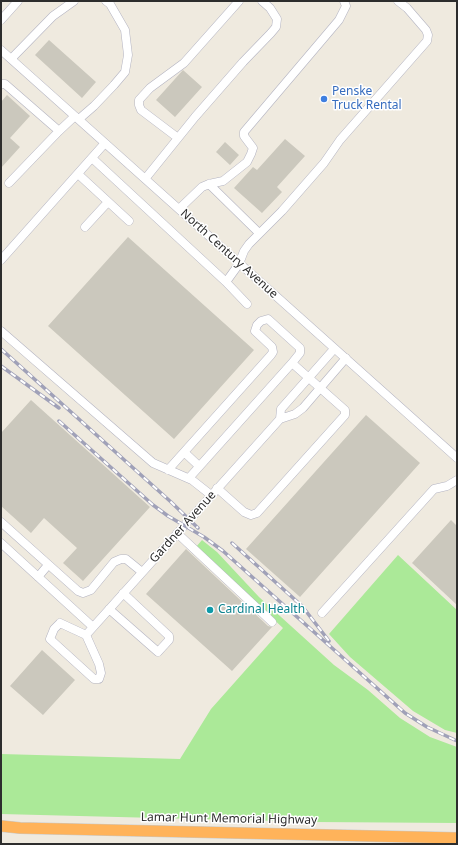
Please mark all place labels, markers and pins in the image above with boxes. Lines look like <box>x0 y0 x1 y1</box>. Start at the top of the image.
place label: Penske Truck Rental <box>332 85 402 113</box>
marker: Penske Truck Rental <box>319 94 329 104</box>
place label: Cardinal Health <box>218 603 305 617</box>
marker: Cardinal Health <box>205 605 215 615</box>

